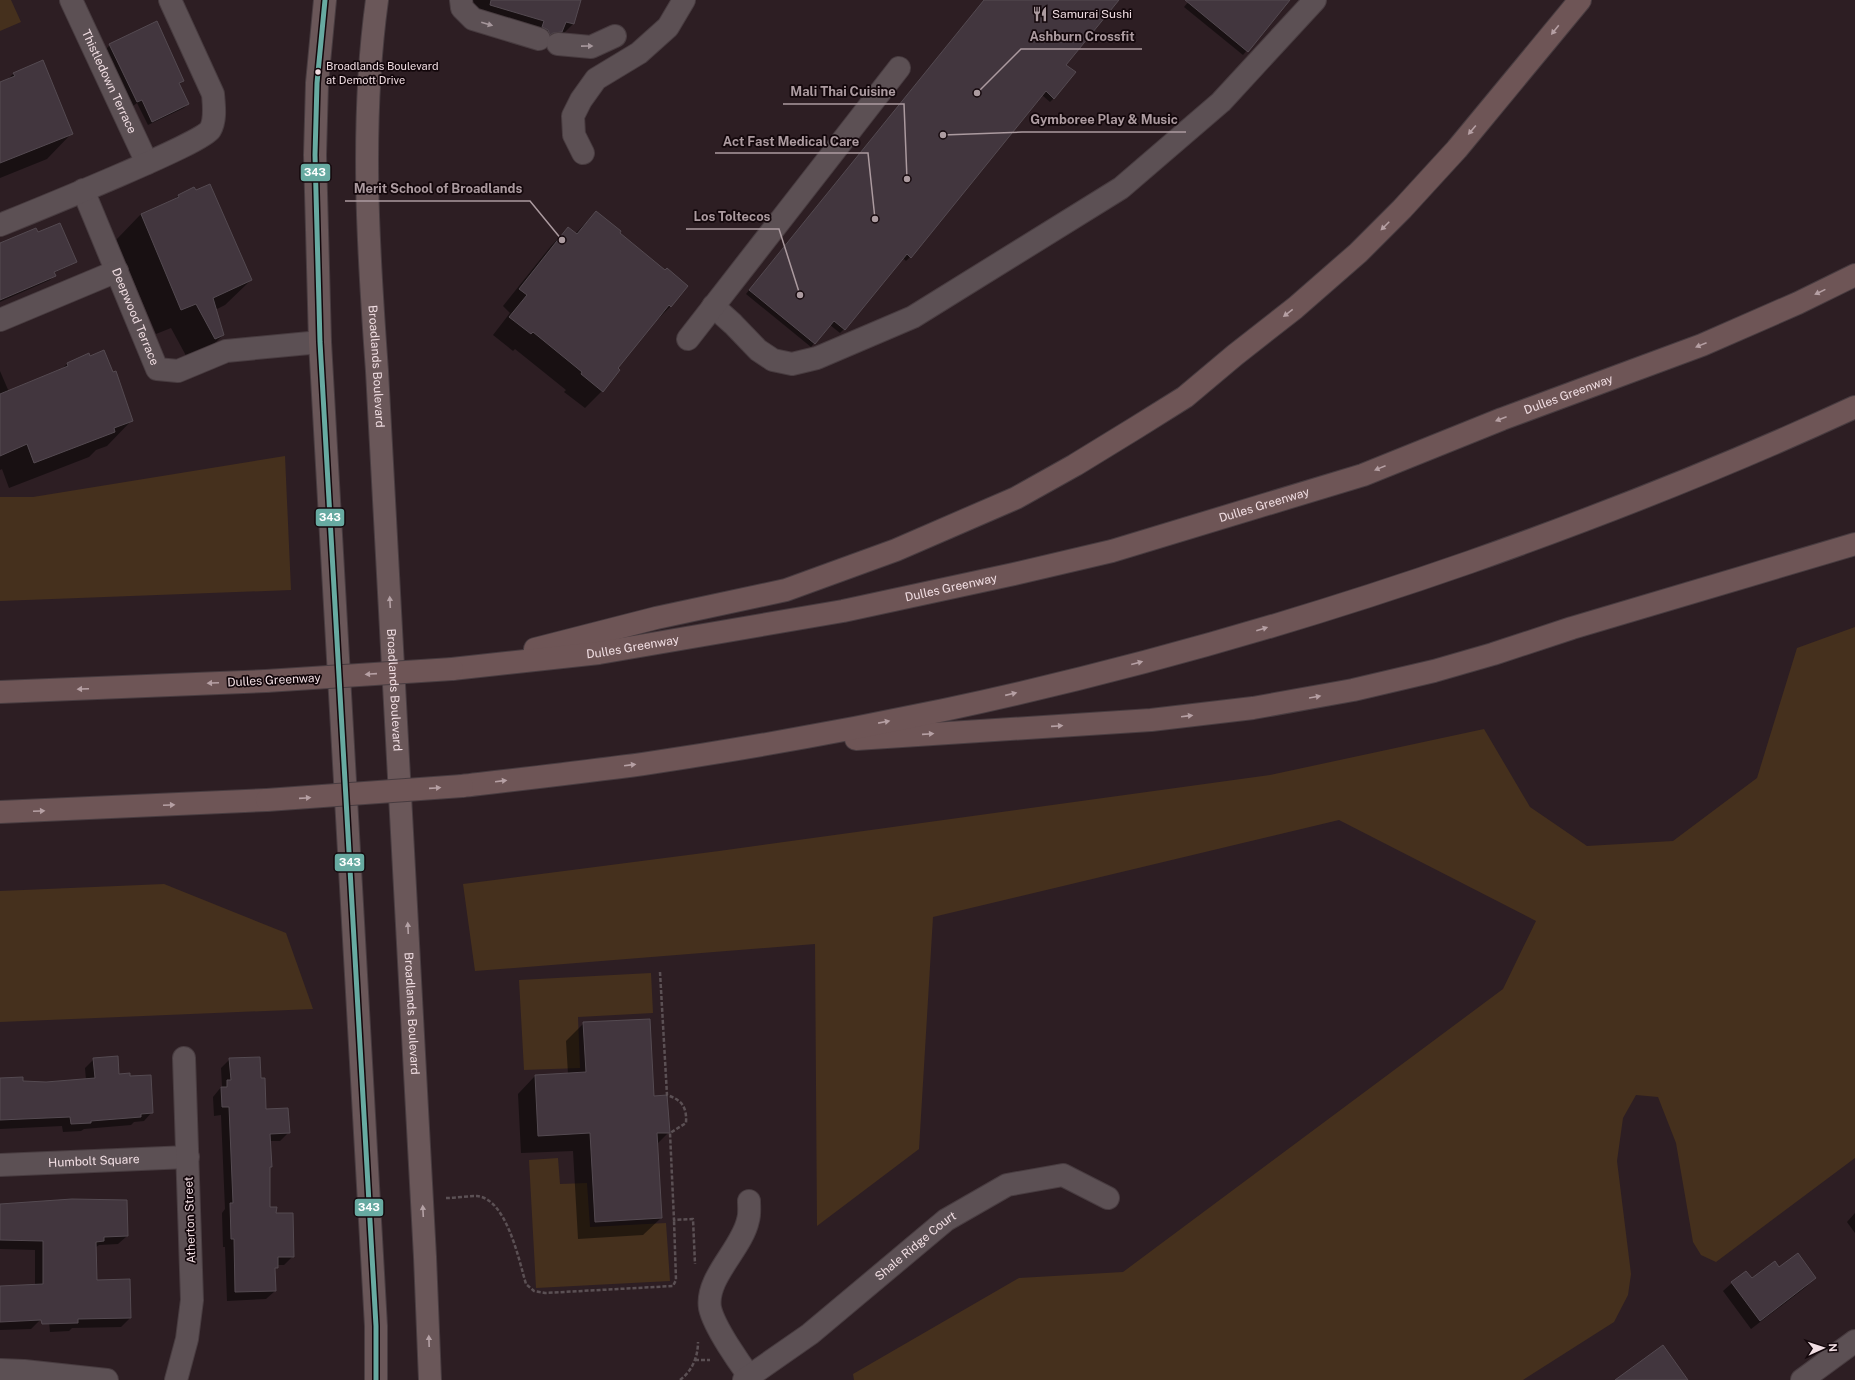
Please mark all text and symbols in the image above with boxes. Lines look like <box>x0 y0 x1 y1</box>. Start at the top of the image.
restaurant icon: Samurai Sushi <box>1031 5 1049 23</box>
place label: Samurai Sushi <box>1052 7 1132 21</box>
one-way arrow <box>481 21 494 27</box>
callout: Ashburn Crossfit <box>1021 24 1142 49</box>
one-way arrow <box>1550 25 1559 36</box>
street label: Thistledown Terrace <box>79 27 139 136</box>
text: Ashburn Crossfit <box>1029 29 1135 44</box>
one-way arrow <box>581 43 594 49</box>
place label: Broadlands Boulevard at Demott Drive <box>326 60 438 86</box>
marker: Broadlands Boulevard at Demott Drive <box>313 67 323 77</box>
callout: Mali Thai Cuisine <box>783 79 904 104</box>
text: Mali Thai Cuisine <box>790 84 896 99</box>
callout: Gymboree Play & Music <box>1022 107 1186 132</box>
text: Gymboree Play & Music <box>1030 112 1178 127</box>
one-way arrow <box>1468 125 1476 136</box>
callout: Act Fast Medical Care <box>715 128 868 153</box>
text: Act Fast Medical Care <box>723 134 859 149</box>
line badge: 343 <box>300 163 331 182</box>
text: 343 <box>304 166 326 178</box>
callout: Merit School of Broadlands <box>345 176 530 201</box>
text: Merit School of Broadlands <box>354 181 522 196</box>
callout: Los Toltecos <box>686 204 779 229</box>
text: Los Toltecos <box>694 209 771 224</box>
one-way arrow <box>1380 222 1390 231</box>
street label: Deepwood Terrace <box>109 266 162 368</box>
one-way arrow <box>1814 289 1826 295</box>
street label: Broadlands Boulevard <box>365 305 387 428</box>
one-way arrow <box>1282 309 1293 318</box>
one-way arrow <box>1695 343 1707 349</box>
street label: Dulles Greenway <box>1522 371 1615 417</box>
one-way arrow <box>1494 417 1506 423</box>
one-way arrow <box>1373 465 1385 471</box>
street label: Dulles Greenway <box>1217 484 1312 525</box>
line badge: 343 <box>315 508 345 527</box>
text: 343 <box>319 511 341 523</box>
street label: Dulles Greenway <box>904 571 999 604</box>
one-way arrow <box>386 596 393 608</box>
one-way arrow <box>1257 626 1269 632</box>
street label: Broadlands Boulevard <box>384 628 405 752</box>
street label: Dulles Greenway <box>586 632 681 661</box>
one-way arrow <box>1131 660 1143 666</box>
street label: Dulles Greenway <box>227 671 322 689</box>
one-way arrow <box>365 671 377 678</box>
one-way arrow <box>206 680 219 686</box>
one-way arrow <box>76 686 89 692</box>
one-way arrow <box>1005 691 1017 697</box>
one-way arrow <box>1309 693 1321 699</box>
one-way arrow <box>1181 713 1193 719</box>
one-way arrow <box>878 718 890 724</box>
one-way arrow <box>1051 723 1063 730</box>
one-way arrow <box>922 731 934 738</box>
one-way arrow <box>624 762 636 768</box>
one-way arrow <box>495 778 507 784</box>
one-way arrow <box>429 785 441 791</box>
one-way arrow <box>299 794 311 801</box>
one-way arrow <box>163 801 175 808</box>
one-way arrow <box>33 807 45 814</box>
line badge: 343 <box>334 853 365 872</box>
text: 343 <box>339 856 361 868</box>
one-way arrow <box>404 922 411 934</box>
street label: Broadlands Boulevard <box>401 952 422 1075</box>
street label: Humbolt Square <box>48 1152 140 1170</box>
street label: Atherton Street <box>181 1176 199 1264</box>
line badge: 343 <box>354 1198 384 1217</box>
text: 343 <box>358 1201 380 1213</box>
one-way arrow <box>420 1204 426 1217</box>
street label: Shale Ridge Court <box>872 1209 959 1283</box>
north arrow <box>1803 1328 1843 1368</box>
one-way arrow <box>425 1335 432 1347</box>
text: N <box>1827 1343 1839 1352</box>

